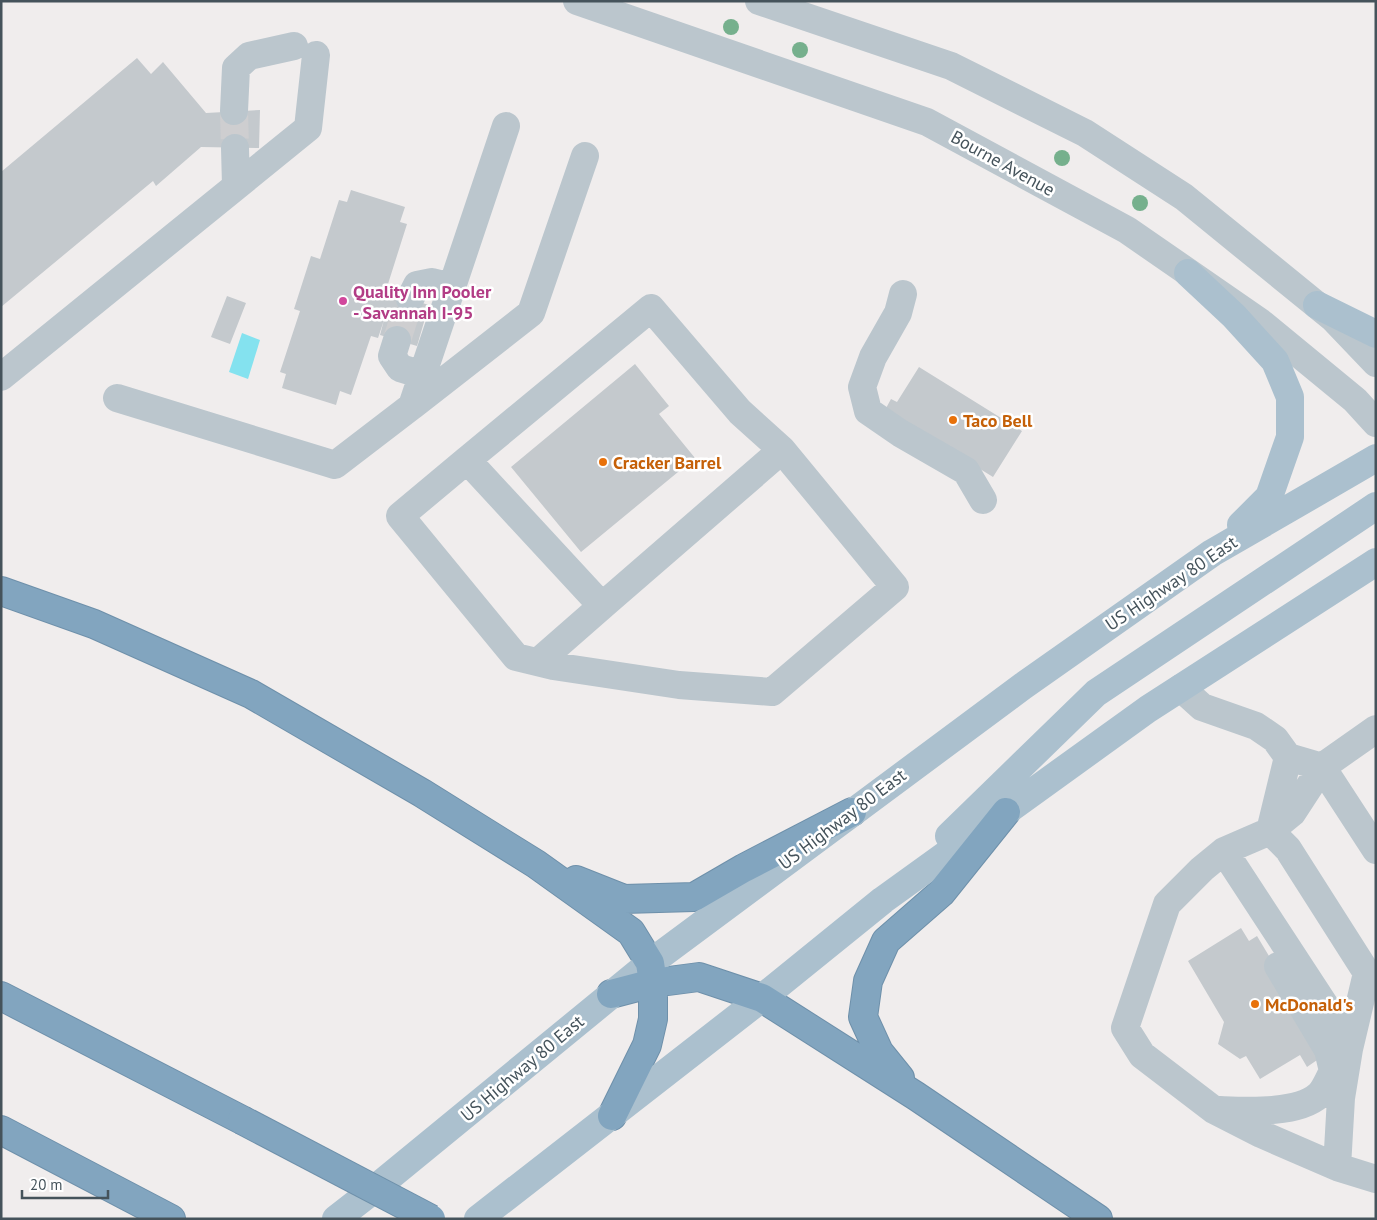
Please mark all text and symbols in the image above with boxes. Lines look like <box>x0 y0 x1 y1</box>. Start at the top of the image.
street label: Bourne Avenue <box>947 125 1059 201</box>
place label: Quality Inn Pooler - Savannah I-95 <box>353 280 492 324</box>
marker: Quality Inn Pooler - Savannah I-95 <box>337 295 349 307</box>
place label: Taco Bell <box>963 409 1033 432</box>
marker: Taco Bell <box>947 414 959 426</box>
place label: Cracker Barrel <box>613 451 722 474</box>
marker: Cracker Barrel <box>597 456 609 468</box>
street label: US Highway 80 East <box>1101 530 1241 636</box>
street label: US Highway 80 East <box>774 763 910 875</box>
place label: McDonald's <box>1265 993 1353 1016</box>
marker: McDonald's <box>1249 998 1261 1010</box>
street label: US Highway 80 East <box>456 1010 588 1126</box>
scale bar <box>22 1168 109 1200</box>
text: 20 m <box>30 1175 63 1194</box>

